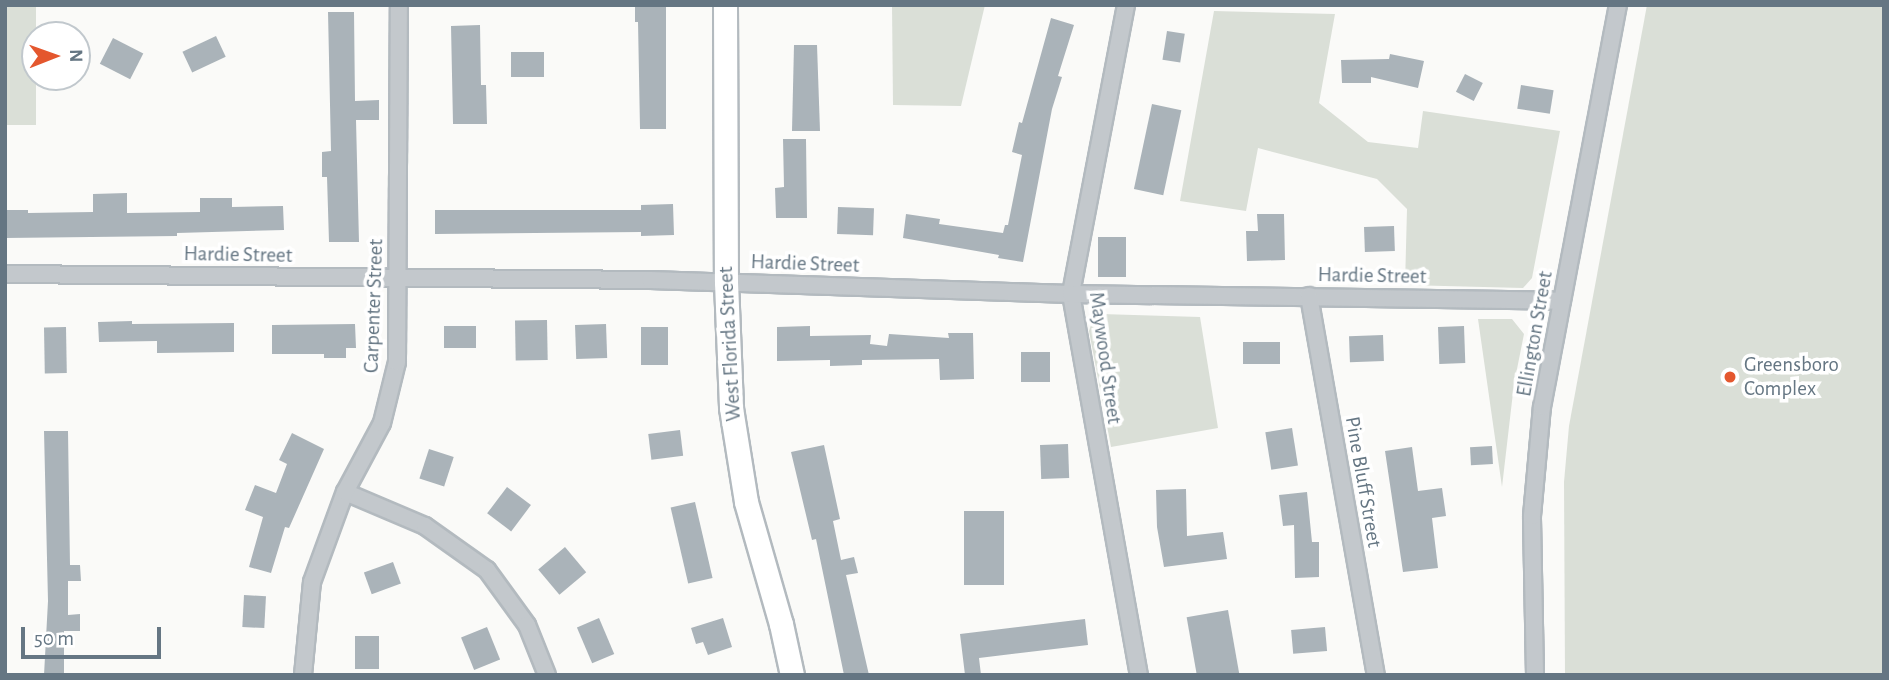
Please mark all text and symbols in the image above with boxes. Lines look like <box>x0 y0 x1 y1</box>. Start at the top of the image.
north arrow <box>21 21 91 91</box>
text: N <box>66 49 85 62</box>
street label: Carpenter Street <box>359 239 389 373</box>
street label: Hardie Street <box>183 241 293 269</box>
street label: Hardie Street <box>750 250 860 278</box>
street label: Hardie Street <box>1317 262 1427 290</box>
street label: West Florida Street <box>713 266 747 422</box>
street label: Ellington Street <box>1512 269 1558 399</box>
street label: Maywood Street <box>1083 290 1127 426</box>
place label: Greensboro Complex <box>1744 352 1839 402</box>
marker: Greensboro Complex <box>1722 369 1738 385</box>
street label: Pine Bluff Street <box>1339 415 1387 549</box>
scale bar <box>24 614 164 658</box>
text: 50 m <box>34 628 74 649</box>

